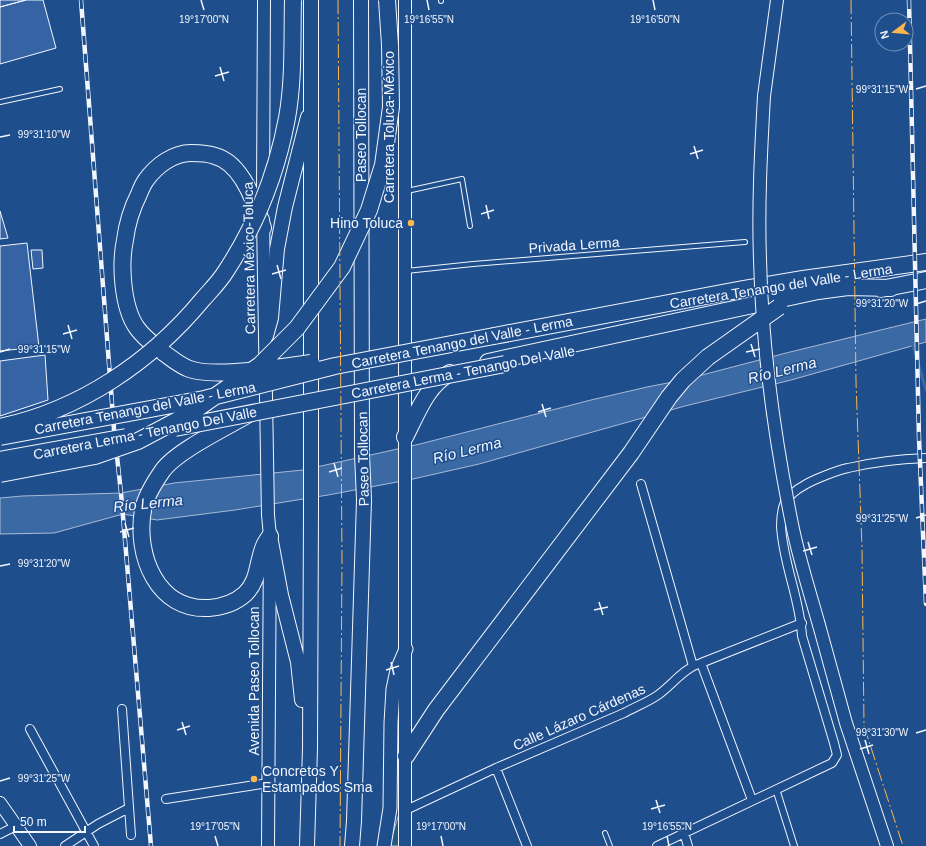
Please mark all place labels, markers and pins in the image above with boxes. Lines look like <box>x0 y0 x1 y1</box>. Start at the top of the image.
place label: Hino Toluca <box>330 215 403 231</box>
marker: Hino Toluca <box>406 218 416 228</box>
place label: Concretos Y Estampados Sma <box>262 763 373 795</box>
marker: Concretos Y Estampados Sma <box>249 774 259 784</box>

